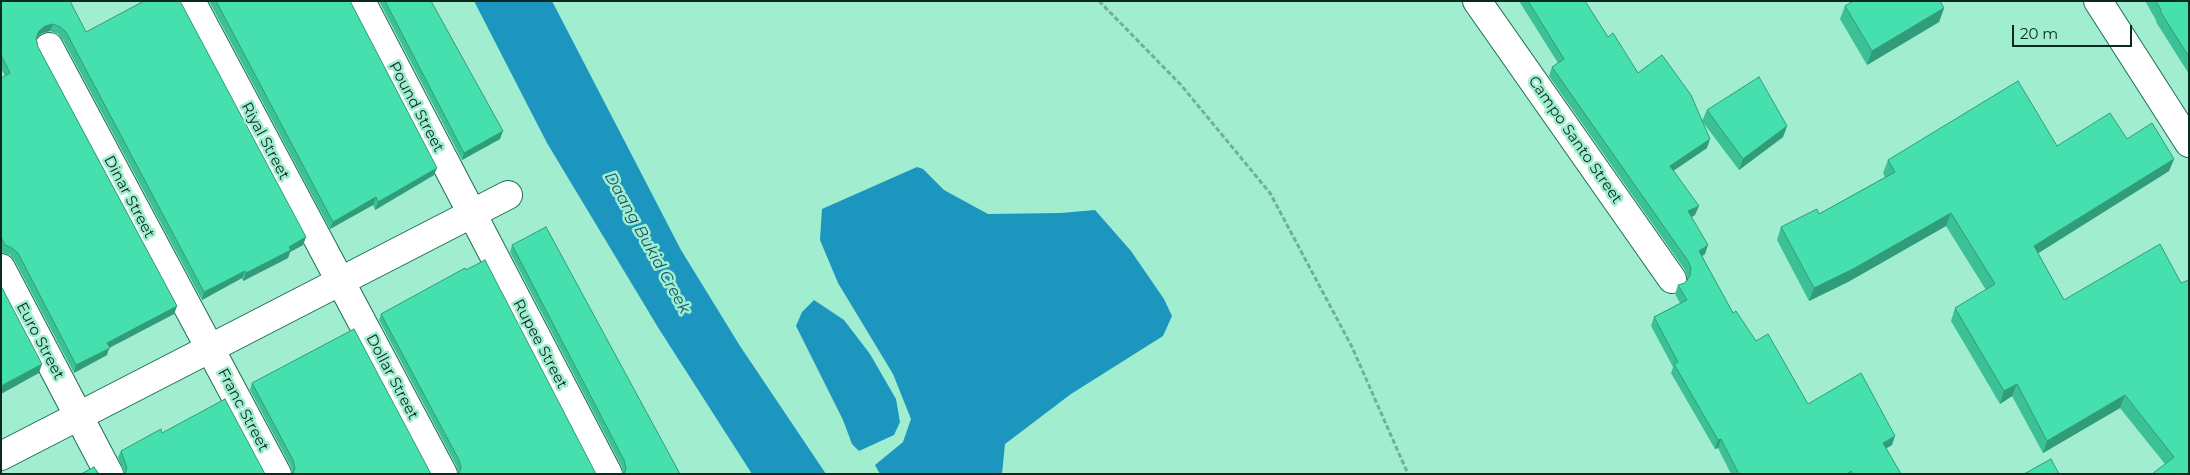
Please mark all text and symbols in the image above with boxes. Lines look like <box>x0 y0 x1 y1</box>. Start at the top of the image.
scale bar <box>2015 15 2135 47</box>
text: 20 m <box>2020 24 2058 43</box>
street label: Pound Street <box>385 59 447 155</box>
street label: Campo Santo Street <box>1524 73 1626 207</box>
street label: Riyal Street <box>237 99 293 183</box>
street label: Dinar Street <box>100 153 158 241</box>
water label: Daang Bukid Creek <box>600 169 694 317</box>
street label: Rupee Street <box>509 296 571 392</box>
street label: Euro Street <box>12 299 68 383</box>
street label: Dollar Street <box>362 331 422 423</box>
street label: Franc Street <box>214 365 272 455</box>

